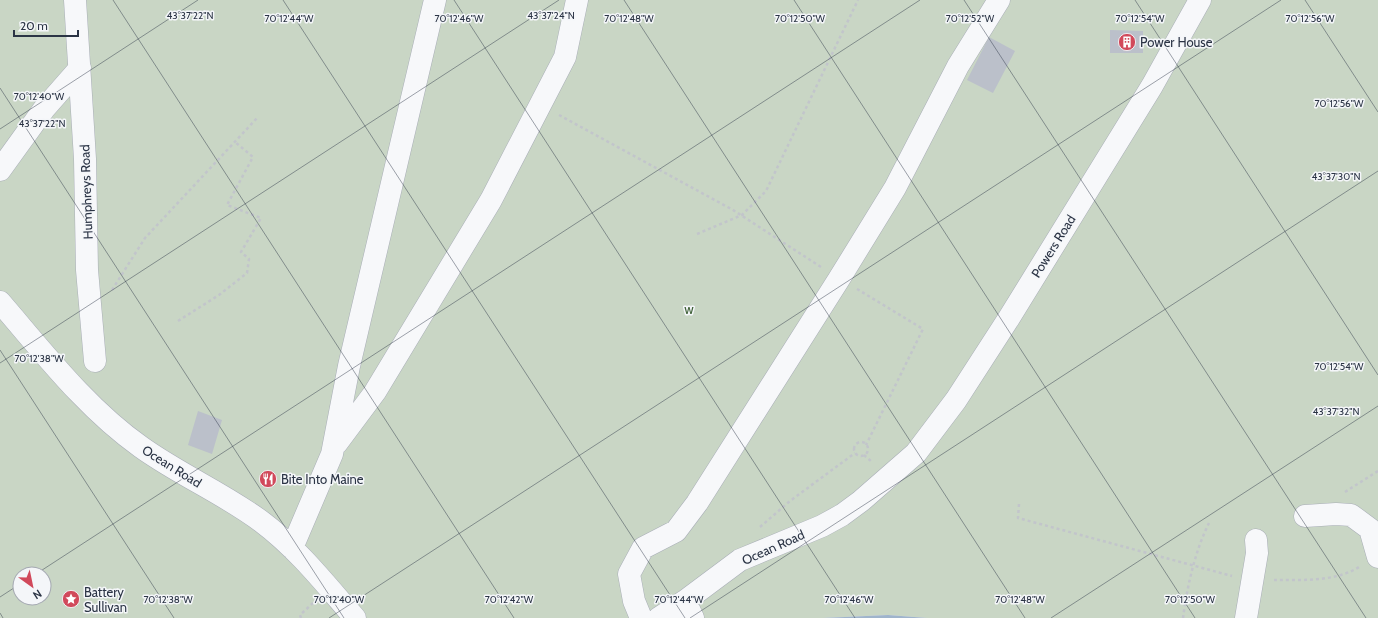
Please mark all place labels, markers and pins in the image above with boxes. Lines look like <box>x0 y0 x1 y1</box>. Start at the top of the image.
building icon: Power House <box>1117 32 1137 52</box>
place label: Power House <box>1140 34 1213 50</box>
restaurant icon: Bite Into Maine <box>258 469 278 489</box>
place label: Bite Into Maine <box>281 471 364 487</box>
place label: Battery Sullivan <box>84 584 127 615</box>
place icon: Battery Sullivan <box>61 589 81 609</box>

